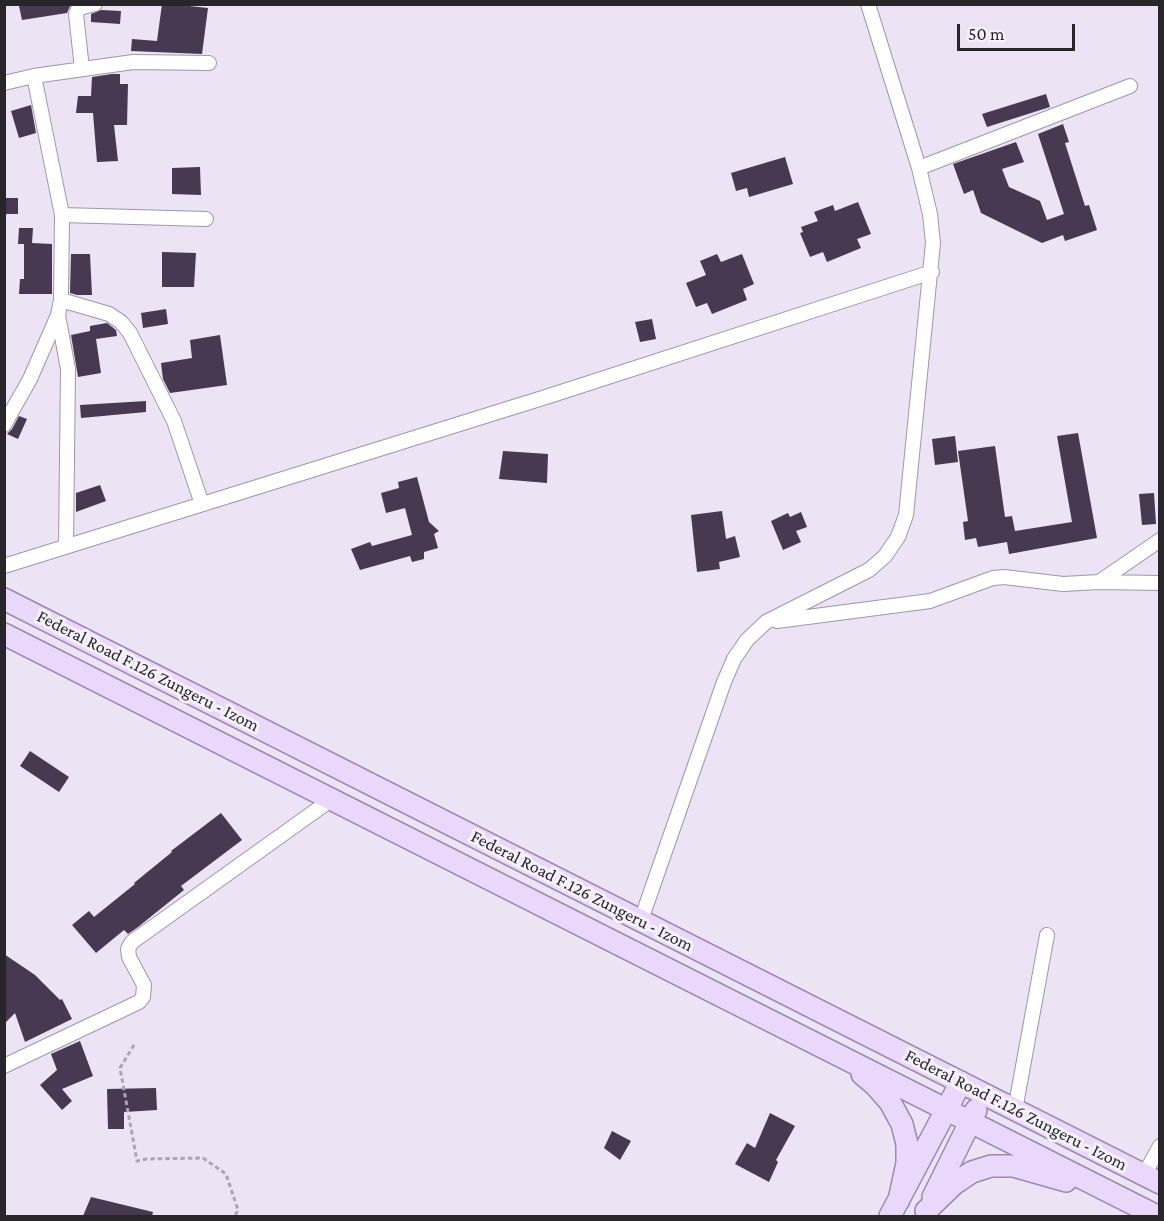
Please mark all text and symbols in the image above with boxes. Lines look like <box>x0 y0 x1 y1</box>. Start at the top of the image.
scale bar <box>960 12 1078 50</box>
text: 50 m <box>968 24 1005 44</box>
street label: Federal Road F.126 Zungeru - Izom <box>33 605 263 737</box>
street label: Federal Road F.126 Zungeru - Izom <box>467 825 697 957</box>
street label: Federal Road F.126 Zungeru - Izom <box>901 1044 1131 1176</box>

